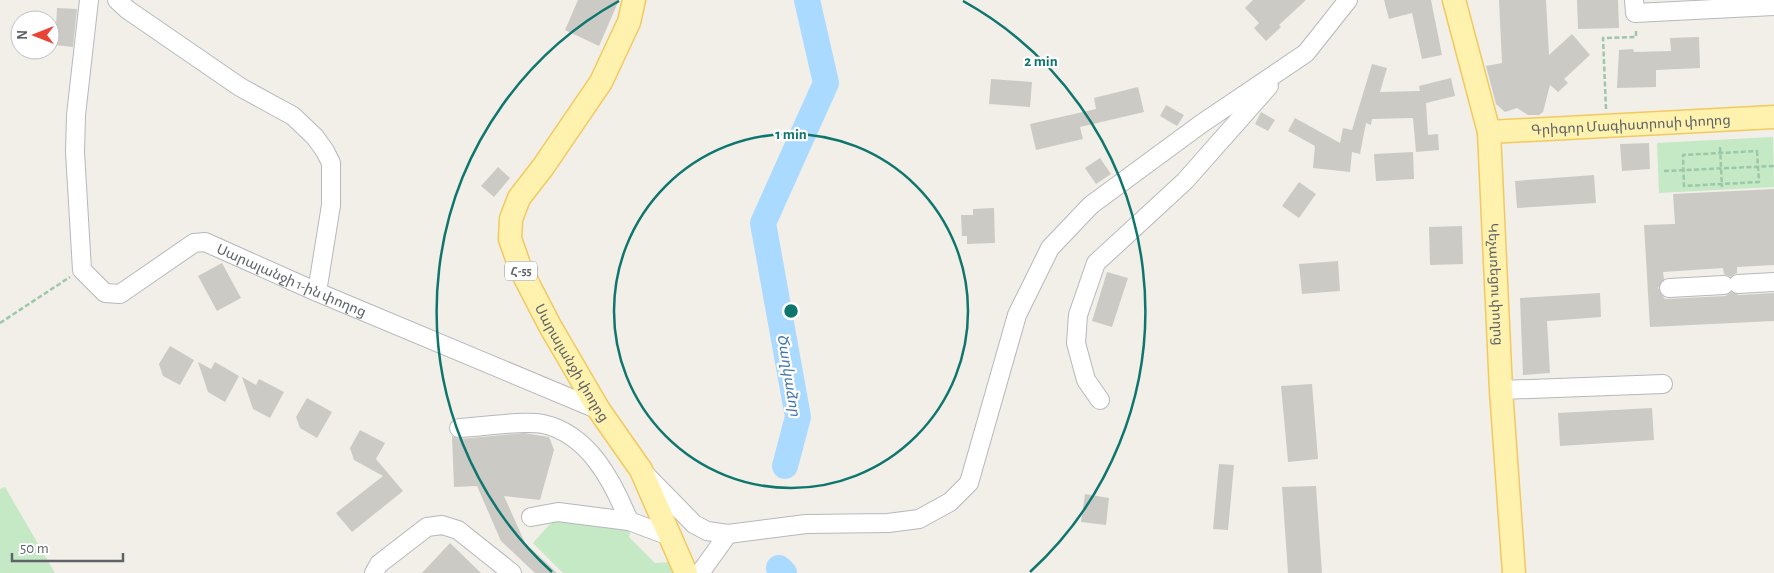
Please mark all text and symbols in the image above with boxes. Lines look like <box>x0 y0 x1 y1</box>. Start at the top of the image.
north arrow <box>10 10 60 60</box>
text: N <box>16 30 30 40</box>
text: 2 min <box>1024 54 1058 69</box>
street label: Գրիգոր Մագիստրոսի փողոց <box>1531 113 1731 138</box>
text: 1 min <box>775 127 807 142</box>
street label: Կեչառեցու փողոց <box>1485 223 1505 346</box>
street label: Սարալանջի 1-ին փողոց <box>214 242 368 320</box>
road number: Հ-55 <box>505 262 537 280</box>
street label: Սարալանջի փողոց <box>532 302 611 425</box>
centre of rings <box>782 302 800 320</box>
water label: Ծաղկաձոր <box>774 333 803 418</box>
scale bar <box>12 530 124 562</box>
text: 50 m <box>20 541 49 556</box>

